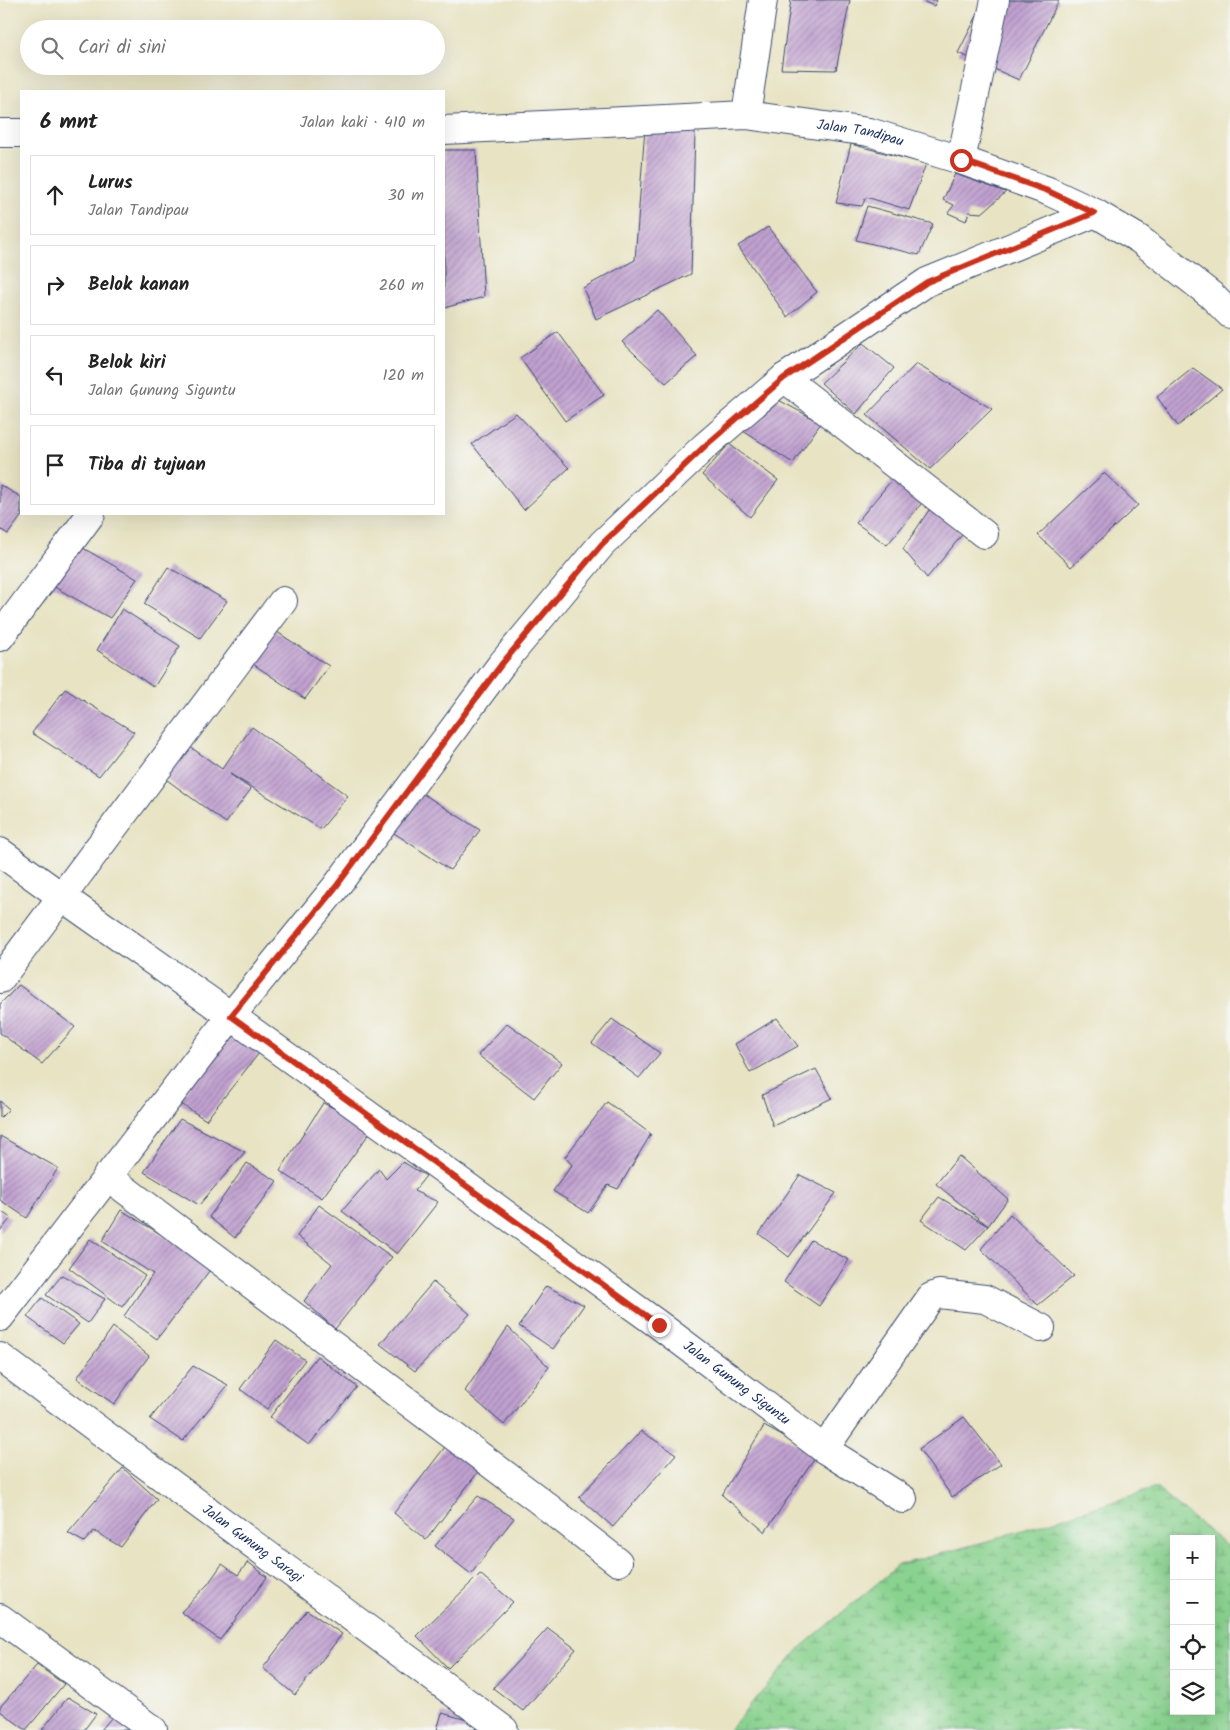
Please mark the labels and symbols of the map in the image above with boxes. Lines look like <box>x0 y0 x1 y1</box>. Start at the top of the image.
street label: Jalan Tandipau <box>815 114 906 153</box>
route start <box>950 149 973 172</box>
route end <box>648 1314 671 1337</box>
street label: Jalan Gunung Siguntu <box>678 1336 795 1431</box>
street label: Jalan Gunung Saragi <box>197 1499 308 1589</box>

